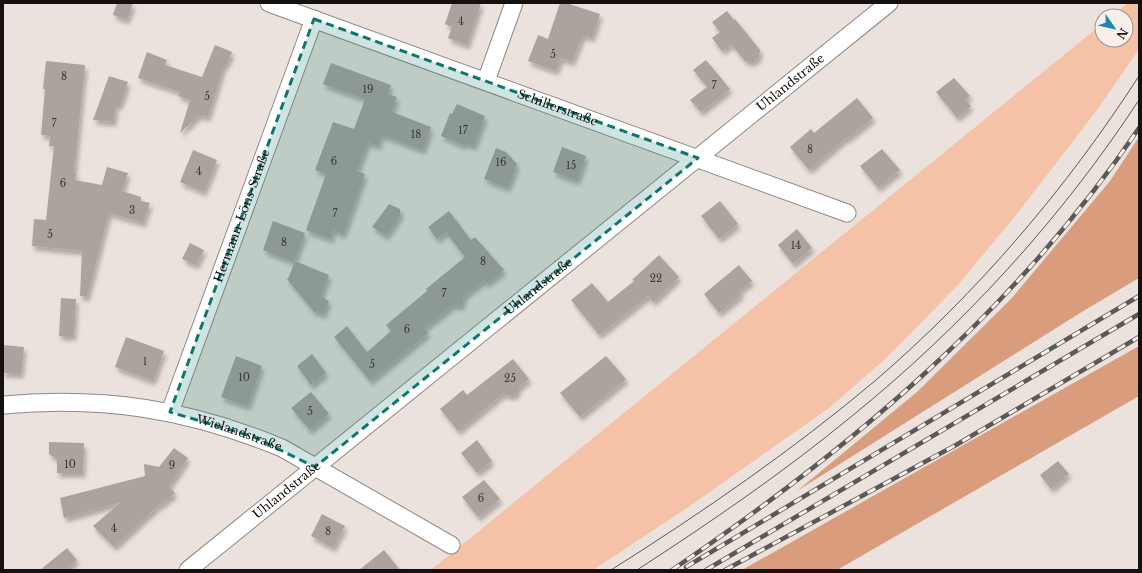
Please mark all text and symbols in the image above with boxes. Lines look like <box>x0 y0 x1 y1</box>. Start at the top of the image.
north arrow <box>1094 8 1134 48</box>
house number: 4 <box>458 15 464 28</box>
text: N <box>1113 25 1131 42</box>
house number: 5 <box>550 48 556 61</box>
street label: Uhlandstraße <box>753 50 827 114</box>
house number: 8 <box>61 70 67 83</box>
house number: 7 <box>711 79 717 92</box>
house number: 19 <box>363 83 373 96</box>
street label: Schillerstraße <box>515 86 600 129</box>
house number: 5 <box>204 90 210 103</box>
house number: 7 <box>51 117 57 130</box>
house number: 17 <box>458 124 469 137</box>
house number: 18 <box>411 128 421 141</box>
house number: 8 <box>807 143 813 156</box>
street label: Hermann-Löns-Straße <box>210 147 273 284</box>
house number: 6 <box>331 155 337 168</box>
house number: 16 <box>496 156 506 169</box>
house number: 15 <box>566 159 576 172</box>
house number: 4 <box>196 165 202 178</box>
house number: 6 <box>60 177 66 190</box>
house number: 3 <box>129 204 135 217</box>
house number: 7 <box>332 207 338 220</box>
house number: 5 <box>47 228 53 241</box>
house number: 8 <box>281 236 287 249</box>
house number: 14 <box>791 239 801 252</box>
street label: Uhlandstraße <box>501 254 575 318</box>
house number: 8 <box>480 255 486 268</box>
house number: 22 <box>650 272 662 285</box>
house number: 7 <box>441 287 447 300</box>
house number: 6 <box>404 323 410 336</box>
house number: 1 <box>143 355 147 368</box>
house number: 5 <box>369 358 375 371</box>
house number: 10 <box>238 371 250 384</box>
house number: 25 <box>504 372 516 385</box>
house number: 5 <box>307 405 313 418</box>
street label: Wielandstraße <box>194 411 285 454</box>
house number: 10 <box>64 458 76 471</box>
street label: Uhlandstraße <box>249 458 324 522</box>
house number: 9 <box>169 459 175 472</box>
house number: 6 <box>478 492 484 505</box>
house number: 4 <box>111 522 117 535</box>
house number: 8 <box>325 525 331 538</box>

